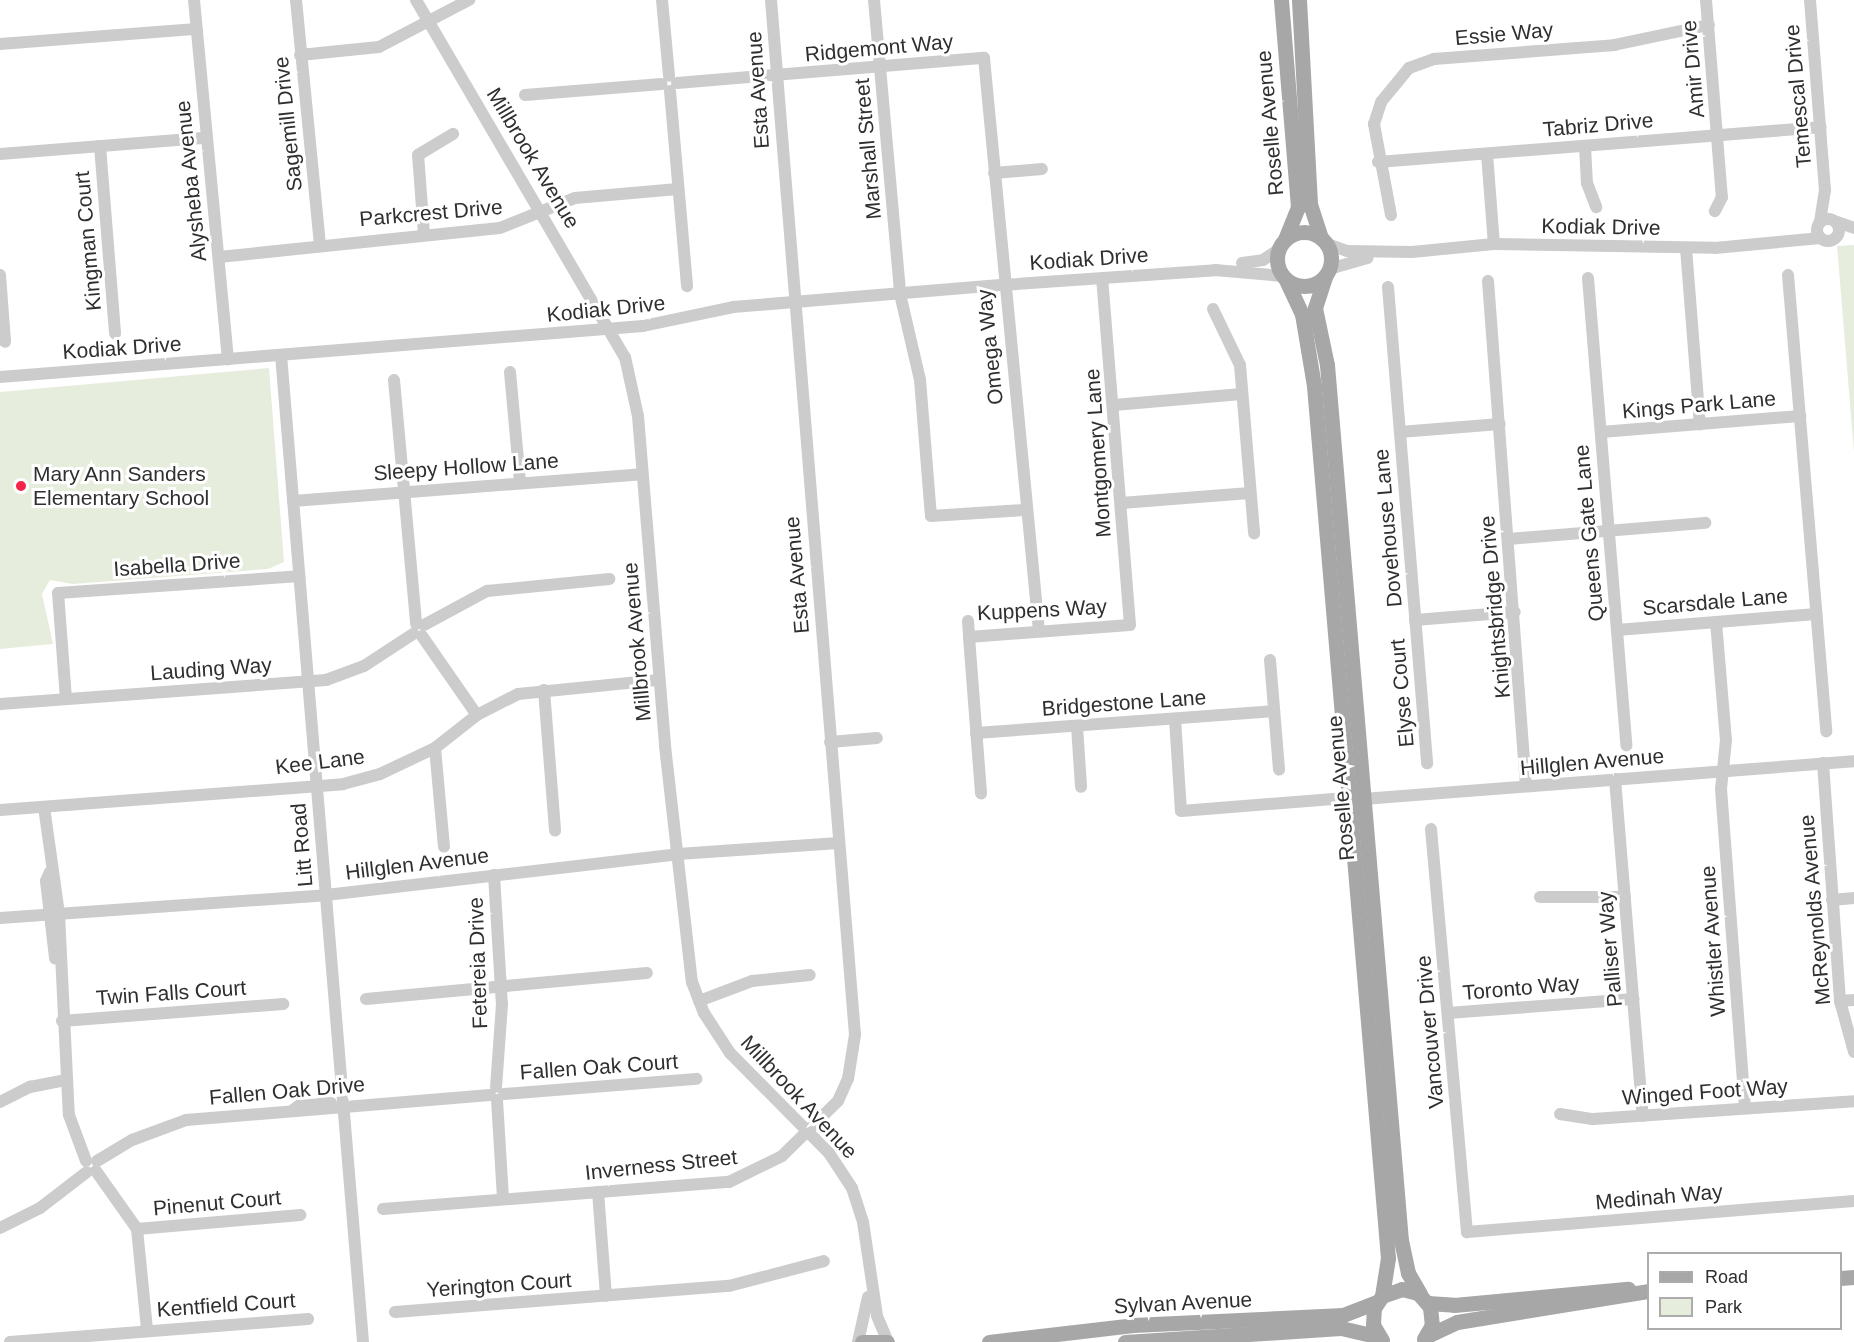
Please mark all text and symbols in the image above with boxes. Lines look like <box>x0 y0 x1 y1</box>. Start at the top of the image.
street label: Essie Way <box>1454 17 1554 51</box>
street label: Amir Drive <box>1676 19 1710 119</box>
street label: Temescal Drive <box>1779 23 1817 169</box>
street label: Ridgemont Way <box>804 29 954 67</box>
street label: Esta Avenue <box>741 30 775 150</box>
street label: Roselle Avenue <box>1251 49 1289 197</box>
street label: Sagemill Drive <box>268 55 308 193</box>
street label: Marshall Street <box>849 78 887 220</box>
street label: Millbrook Avenue <box>481 83 585 233</box>
street label: Alysheba Avenue <box>170 99 212 263</box>
street label: Tabriz Drive <box>1542 108 1654 142</box>
street label: Kingman Court <box>69 170 107 312</box>
street label: Parkcrest Drive <box>358 194 504 232</box>
street label: Kodiak Drive <box>1541 213 1661 241</box>
street label: Kodiak Drive <box>1029 242 1149 276</box>
street label: Omega Way <box>971 288 1009 406</box>
street label: Kodiak Drive <box>545 290 667 328</box>
street label: Kodiak Drive <box>62 331 182 365</box>
street label: Montgomery Lane <box>1080 368 1116 538</box>
street label: Kings Park Lane <box>1621 386 1777 424</box>
street label: Queens Gate Lane <box>1569 444 1609 622</box>
street label: Sleepy Hollow Lane <box>373 448 559 486</box>
street label: Dovehouse Lane <box>1369 448 1407 608</box>
place label: Mary Ann Sanders Elementary School <box>33 461 209 511</box>
marker: Mary Ann Sanders Elementary School <box>14 479 28 493</box>
street label: Esta Avenue <box>779 515 815 635</box>
street label: Knightsbridge Drive <box>1474 515 1516 699</box>
street label: Isabella Drive <box>113 548 241 582</box>
street label: Millbrook Avenue <box>617 561 657 723</box>
street label: Scarsdale Lane <box>1641 583 1789 621</box>
street label: Kuppens Way <box>976 594 1108 626</box>
street label: Elyse Court <box>1385 638 1419 748</box>
street label: Lauding Way <box>149 652 273 686</box>
street label: Bridgestone Lane <box>1041 685 1207 721</box>
street label: Roselle Avenue <box>1322 714 1360 862</box>
street label: Hillglen Avenue <box>1518 743 1666 781</box>
street label: Kee Lane <box>274 744 366 780</box>
street label: Litt Road <box>286 802 318 888</box>
street label: McReynolds Avenue <box>1794 813 1836 1007</box>
street label: Hillglen Avenue <box>343 843 491 885</box>
street label: Whistler Avenue <box>1695 864 1731 1018</box>
street label: Palliser Way <box>1592 890 1628 1008</box>
street label: Fetereia Drive <box>463 897 493 1029</box>
street label: Vancouver Drive <box>1411 954 1449 1110</box>
street label: Toronto Way <box>1462 970 1580 1006</box>
street label: Twin Falls Court <box>95 975 247 1011</box>
street label: Millbrook Avenue <box>735 1030 863 1164</box>
street label: Fallen Oak Court <box>519 1049 679 1085</box>
street label: Fallen Oak Drive <box>208 1072 366 1110</box>
street label: Winged Foot Way <box>1621 1074 1789 1110</box>
street label: Inverness Street <box>584 1144 738 1186</box>
street label: Medinah Way <box>1594 1179 1724 1215</box>
street label: Pinenut Court <box>152 1185 282 1221</box>
legend <box>1647 1252 1842 1330</box>
street label: Yerington Court <box>426 1267 572 1303</box>
text: Road <box>1705 1267 1748 1287</box>
street label: Sylvan Avenue <box>1113 1287 1253 1319</box>
street label: Kentfield Court <box>156 1288 296 1322</box>
text: Park <box>1705 1297 1742 1317</box>

